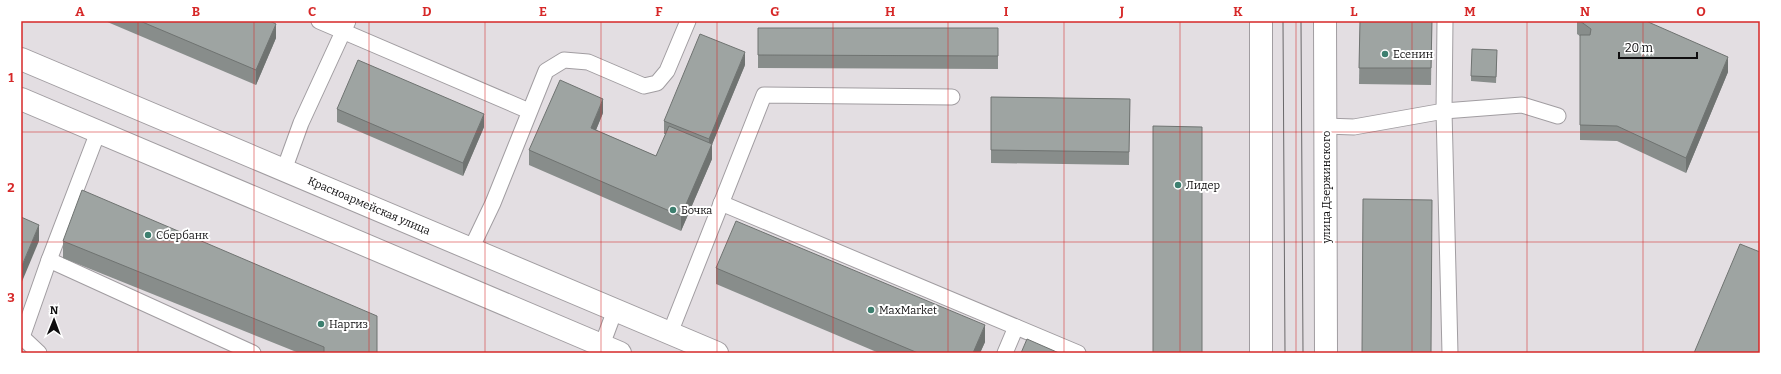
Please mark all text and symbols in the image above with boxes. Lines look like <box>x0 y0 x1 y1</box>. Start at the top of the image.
text: A <box>75 4 85 19</box>
text: B <box>192 4 200 19</box>
text: C <box>308 4 316 19</box>
text: D <box>422 4 432 19</box>
text: E <box>539 4 547 19</box>
text: F <box>655 4 663 19</box>
text: G <box>770 4 780 19</box>
text: H <box>885 4 895 19</box>
text: I <box>1004 4 1009 19</box>
text: J <box>1119 4 1125 19</box>
text: K <box>1233 4 1243 19</box>
text: L <box>1350 4 1358 19</box>
text: M <box>1464 4 1476 19</box>
text: N <box>1580 4 1590 19</box>
text: O <box>1696 4 1706 19</box>
scale bar <box>1619 34 1697 60</box>
text: 20 m <box>1625 41 1654 55</box>
place label: Есенин <box>1393 48 1433 61</box>
marker: Есенин <box>1380 49 1390 59</box>
text: 1 <box>8 70 14 85</box>
street label: улица Дзержинского <box>1320 131 1333 244</box>
street label: Красноармейская улица <box>306 174 432 238</box>
place label: Лидер <box>1186 179 1221 192</box>
text: 2 <box>7 180 15 195</box>
marker: Лидер <box>1173 180 1183 190</box>
place label: Бочка <box>681 204 712 217</box>
marker: Бочка <box>668 205 678 215</box>
place label: Сбербанк <box>156 229 209 242</box>
marker: Сбербанк <box>143 230 153 240</box>
text: 3 <box>7 290 15 305</box>
north arrow <box>34 300 74 340</box>
text: N <box>50 304 59 317</box>
place label: MaxMarket <box>879 304 937 317</box>
marker: MaxMarket <box>866 305 876 315</box>
place label: Наргиз <box>329 318 368 331</box>
marker: Наргиз <box>316 319 326 329</box>

